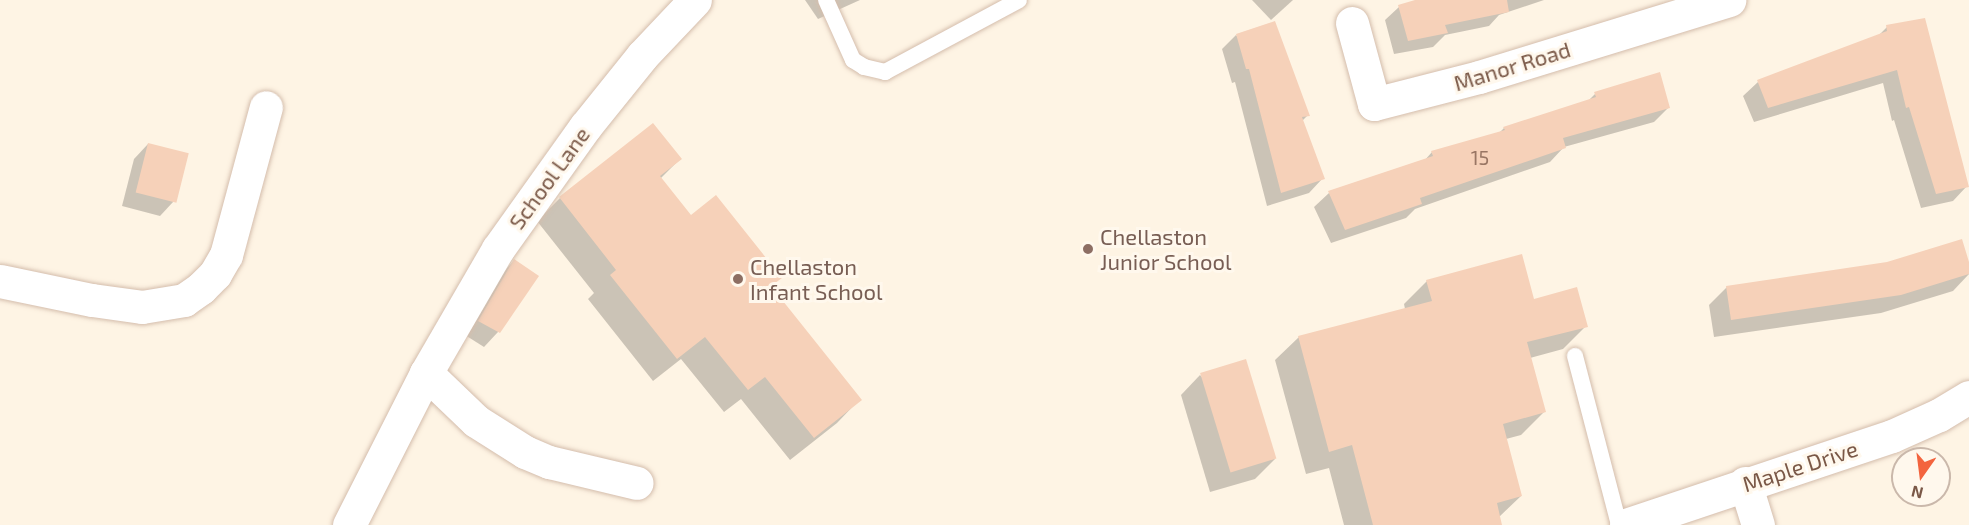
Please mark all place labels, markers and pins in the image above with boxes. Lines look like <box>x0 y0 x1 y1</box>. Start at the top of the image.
place label: Chellaston Junior School <box>1100 223 1232 274</box>
marker: Chellaston Junior School <box>1081 242 1095 256</box>
place label: Chellaston Infant School <box>750 253 882 304</box>
marker: Chellaston Infant School <box>731 272 745 286</box>

